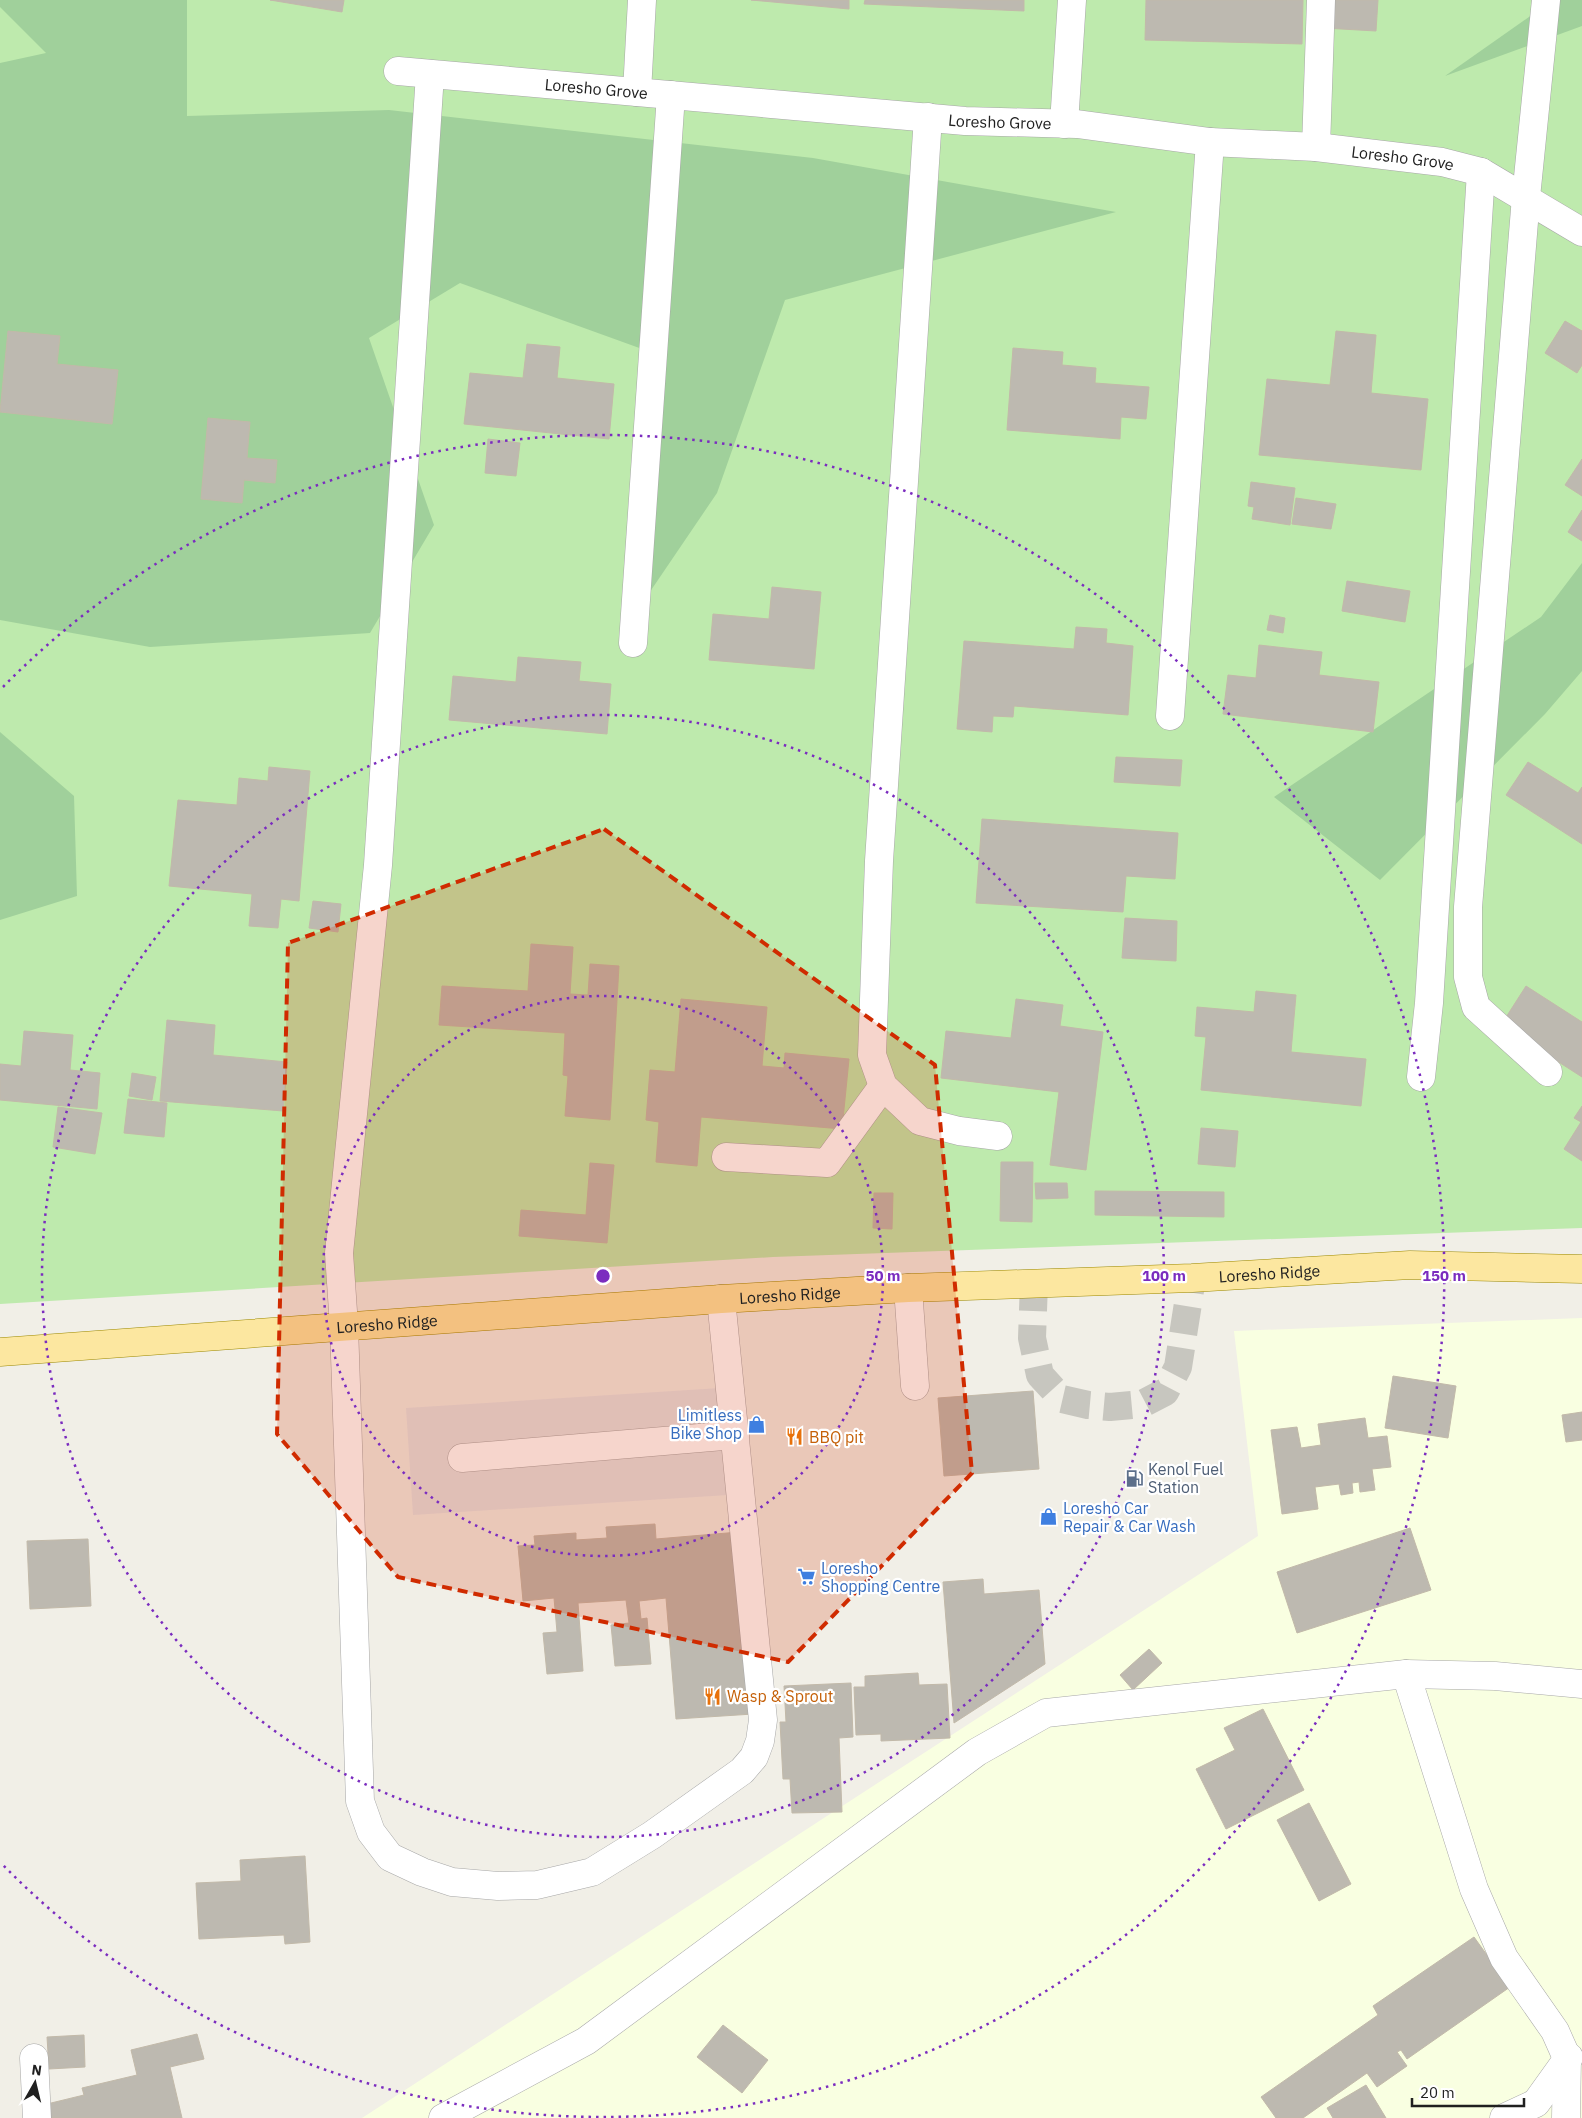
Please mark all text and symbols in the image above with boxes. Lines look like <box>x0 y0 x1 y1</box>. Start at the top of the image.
street label: Loresho Grove <box>544 74 649 103</box>
street label: Loresho Grove <box>947 110 1052 133</box>
street label: Loresho Grove <box>1350 141 1457 175</box>
street label: Loresho Ridge <box>1218 1260 1321 1286</box>
text: 50 m <box>866 1266 900 1285</box>
text: 100 m <box>1142 1266 1186 1285</box>
text: 150 m <box>1422 1266 1466 1285</box>
centre of rings <box>594 1267 612 1285</box>
street label: Loresho Ridge <box>739 1282 842 1308</box>
street label: Loresho Ridge <box>335 1310 439 1337</box>
place label: Limitless Bike Shop <box>670 1405 742 1443</box>
shop icon: Limitless Bike Shop <box>746 1414 766 1434</box>
restaurant icon: BBQ pit <box>785 1427 805 1447</box>
place label: BBQ pit <box>809 1427 864 1447</box>
place label: Kenol Fuel Station <box>1148 1459 1223 1497</box>
fuel station icon: Kenol Fuel Station <box>1124 1468 1144 1488</box>
place label: Loresho Car Repair & Car Wash <box>1063 1498 1196 1536</box>
shop icon: Loresho Car Repair & Car Wash <box>1039 1507 1059 1527</box>
place label: Loresho Shopping Centre <box>821 1558 940 1596</box>
supermarket icon: Loresho Shopping Centre <box>797 1567 817 1587</box>
restaurant icon: Wasp & Sprout <box>703 1686 723 1706</box>
place label: Wasp & Sprout <box>727 1686 833 1706</box>
north arrow <box>10 2058 60 2108</box>
text: N <box>31 2061 43 2080</box>
scale bar <box>1412 2076 1524 2108</box>
text: 20 m <box>1420 2083 1455 2102</box>

